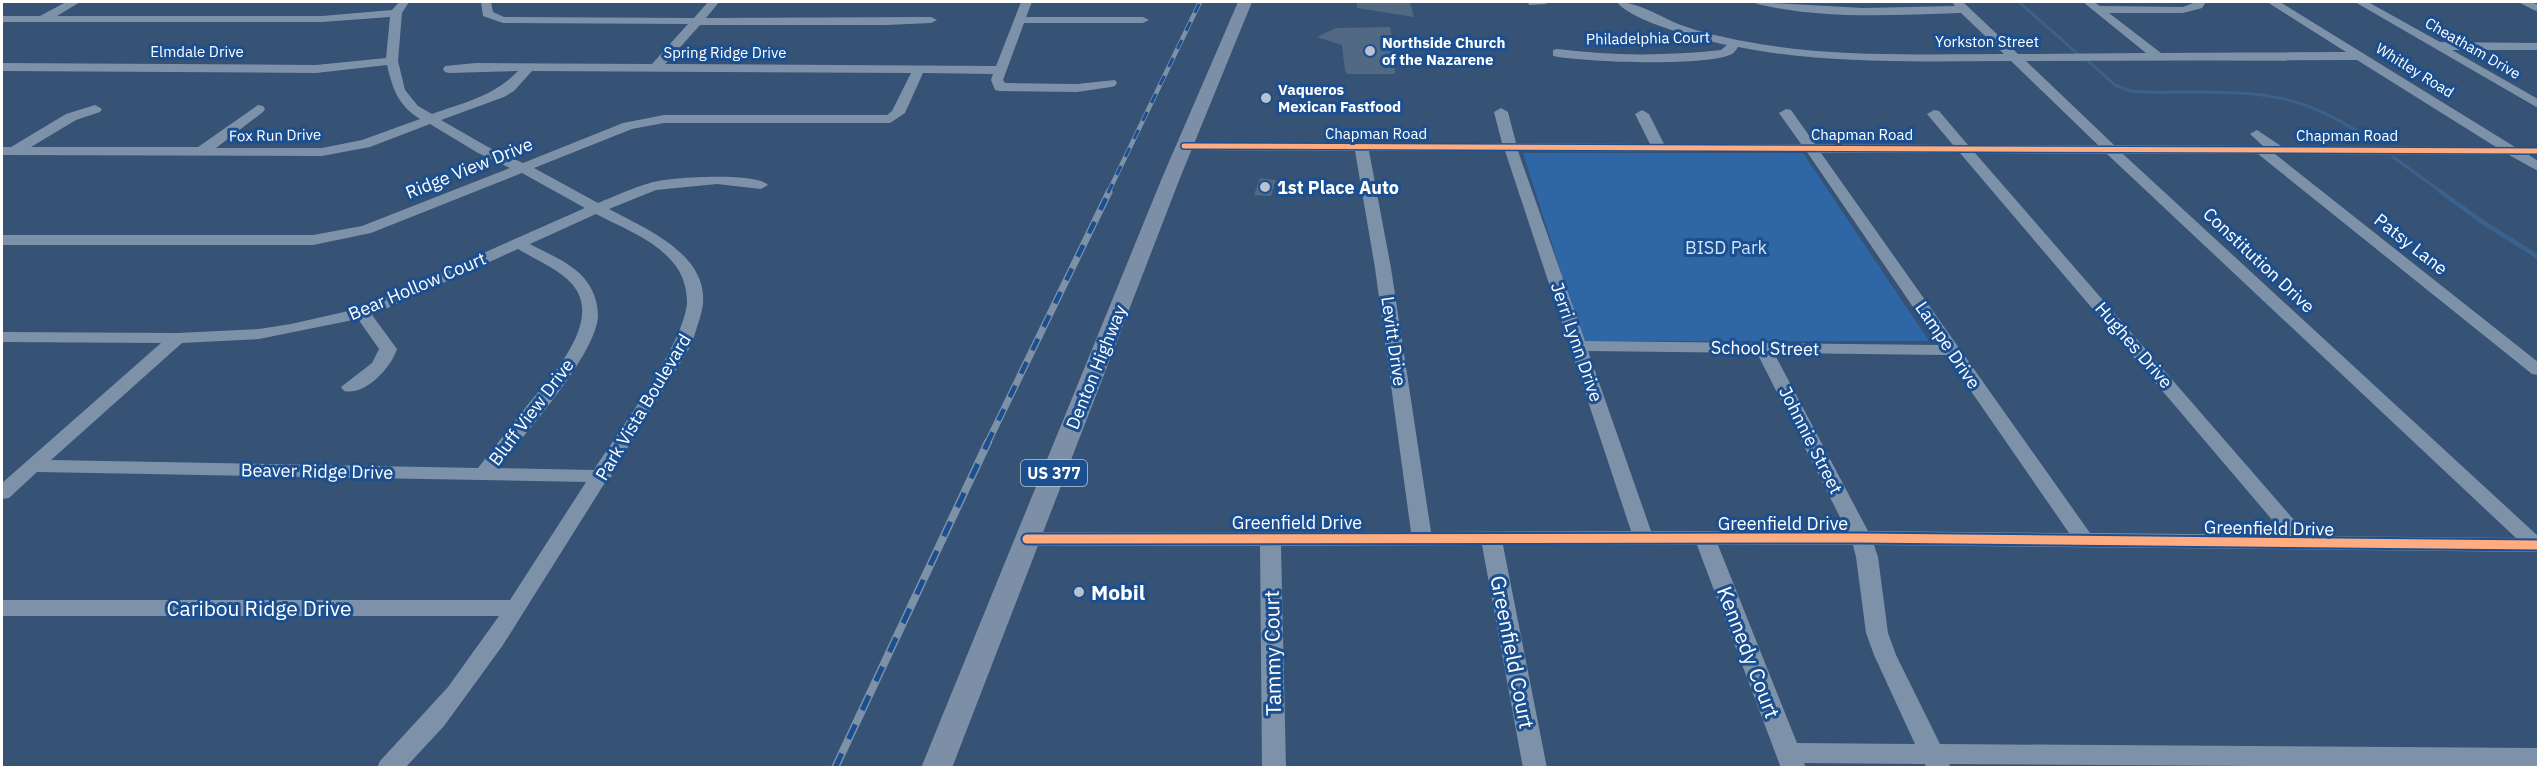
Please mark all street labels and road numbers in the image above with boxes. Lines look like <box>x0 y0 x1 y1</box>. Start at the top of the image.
street label: Cheatham Drive <box>2422 13 2524 83</box>
street label: Philadelphia Court <box>1586 27 1710 49</box>
street label: Yorkston Street <box>1935 32 2039 51</box>
street label: Whitley Road <box>2372 38 2458 102</box>
street label: Elmdale Drive <box>150 42 244 61</box>
street label: Spring Ridge Drive <box>663 43 787 62</box>
street label: Chapman Road <box>1325 124 1427 143</box>
street label: Fox Run Drive <box>229 125 321 145</box>
street label: Chapman Road <box>1811 125 1913 144</box>
street label: Chapman Road <box>2296 126 2398 145</box>
street label: Ridge View Drive <box>402 132 536 204</box>
street label: Constitution Drive <box>2198 202 2320 318</box>
street label: Patsy Lane <box>2370 208 2452 280</box>
street label: Bear Hollow Court <box>345 247 489 325</box>
street label: Jerri Lynn Drive <box>1546 279 1608 405</box>
street label: Levitt Drive <box>1376 295 1412 387</box>
street label: Lampe Drive <box>1910 297 1986 393</box>
street label: Hughes Drive <box>2090 297 2178 393</box>
street label: Denton Highway <box>1061 301 1131 433</box>
street label: Park Vista Boulevard <box>590 330 696 484</box>
street label: School Street <box>1711 336 1819 360</box>
street label: Bluff View Drive <box>483 354 579 470</box>
street label: Johnnie Street <box>1774 382 1848 498</box>
street label: Beaver Ridge Drive <box>241 458 393 484</box>
road number: US 377 <box>1021 460 1087 486</box>
street label: Greenfield Drive <box>1232 511 1362 534</box>
street label: Greenfield Drive <box>1718 512 1848 535</box>
street label: Greenfield Drive <box>2204 515 2335 541</box>
street label: Greenfield Court <box>1484 573 1542 731</box>
street label: Kennedy Court <box>1711 582 1787 722</box>
street label: Tammy Court <box>1257 590 1287 716</box>
street label: Caribou Ridge Drive <box>166 594 352 622</box>

